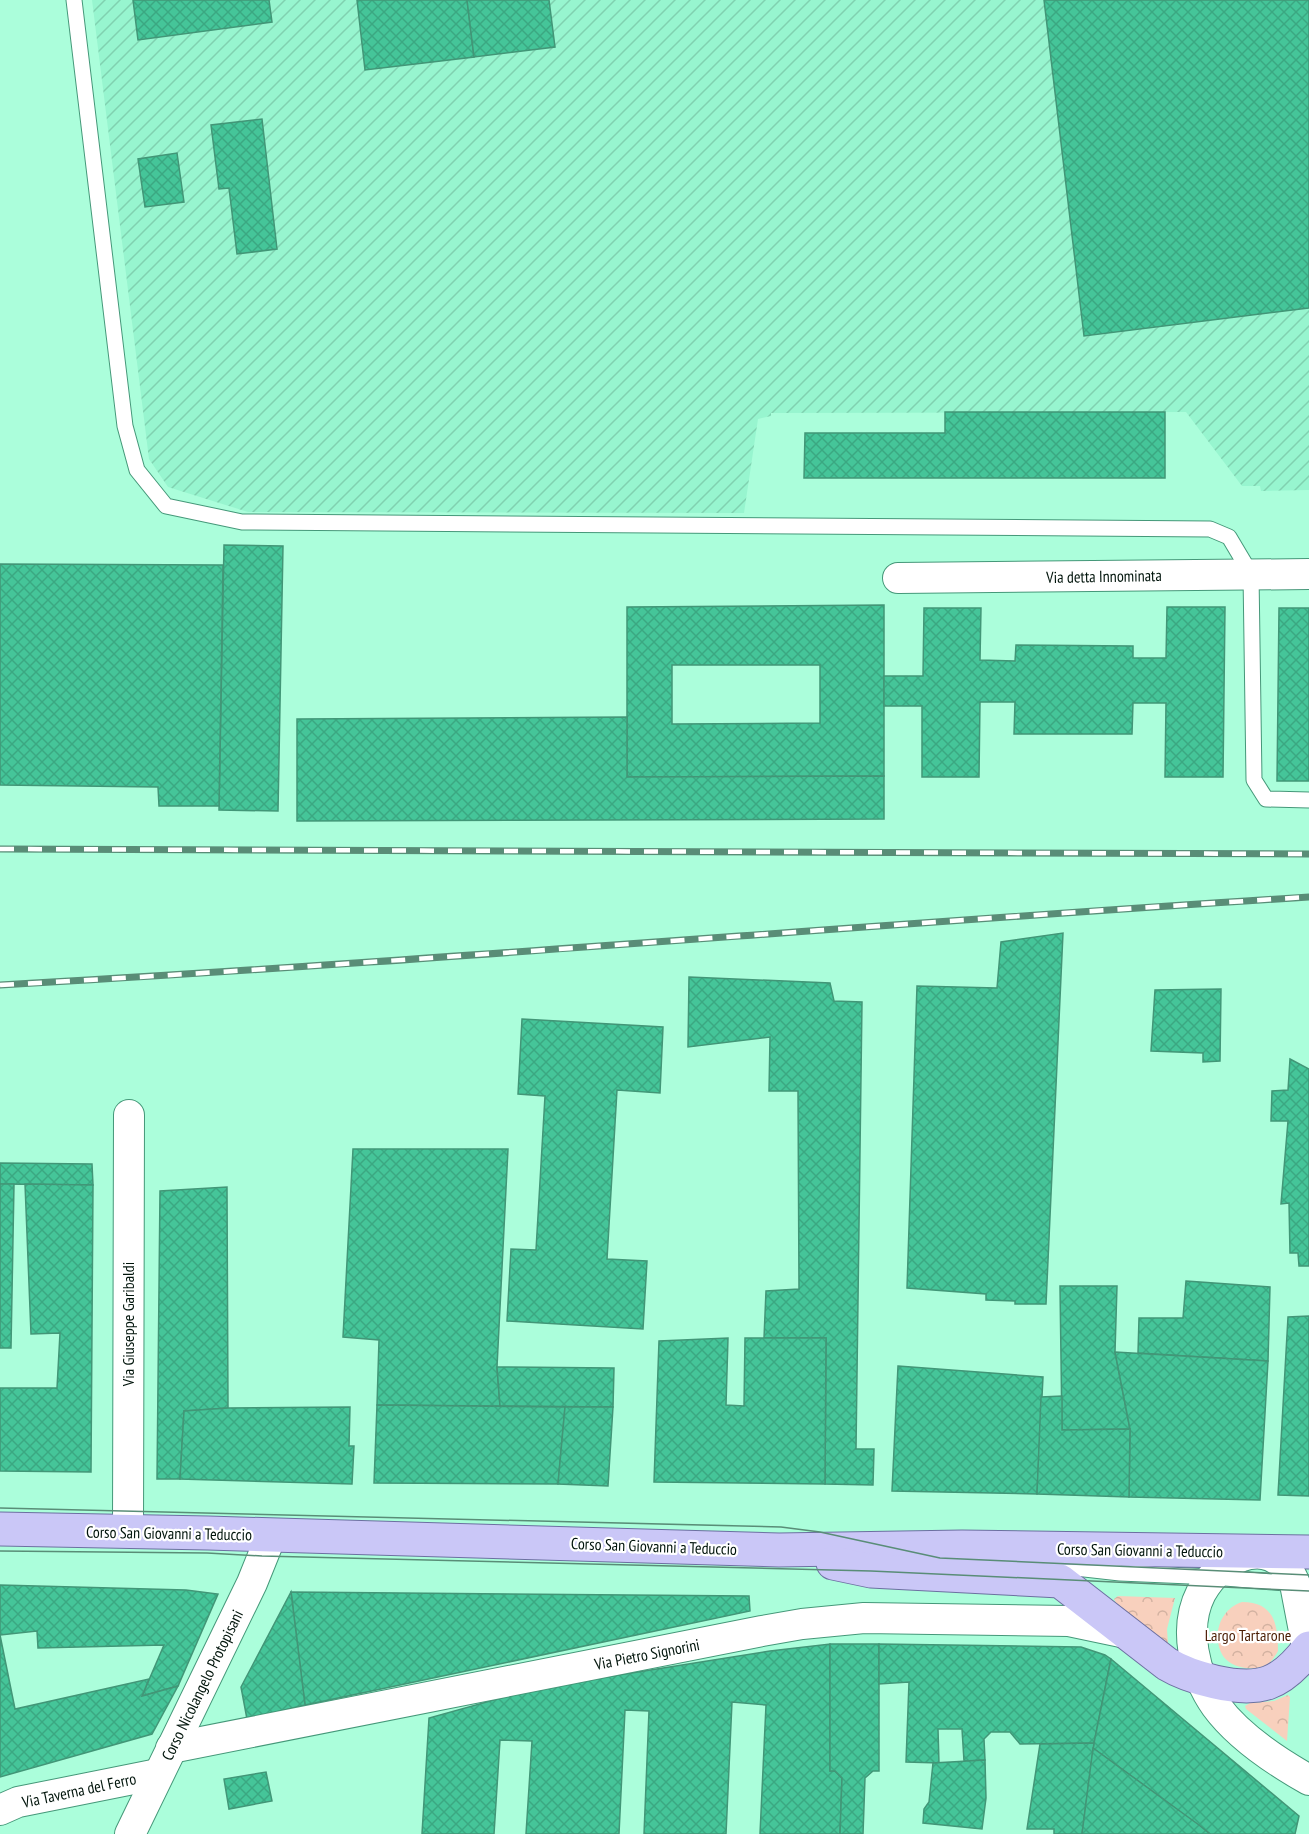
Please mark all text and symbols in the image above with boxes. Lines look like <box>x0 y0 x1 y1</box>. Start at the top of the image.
street label: Via detta Innominata <box>1045 565 1162 587</box>
street label: Via Giuseppe Garibaldi <box>118 1262 138 1387</box>
street label: Corso San Giovanni a Teduccio <box>86 1522 252 1544</box>
street label: Corso San Giovanni a Teduccio <box>571 1533 737 1559</box>
street label: Corso San Giovanni a Teduccio <box>1057 1539 1223 1561</box>
street label: Corso Nicolangelo Protopisani <box>157 1606 247 1764</box>
park label: Largo Tartarone <box>1205 1625 1291 1645</box>
street label: Via Pietro Signorini <box>592 1634 701 1674</box>
street label: Via Taverna del Ferro <box>19 1768 138 1812</box>

